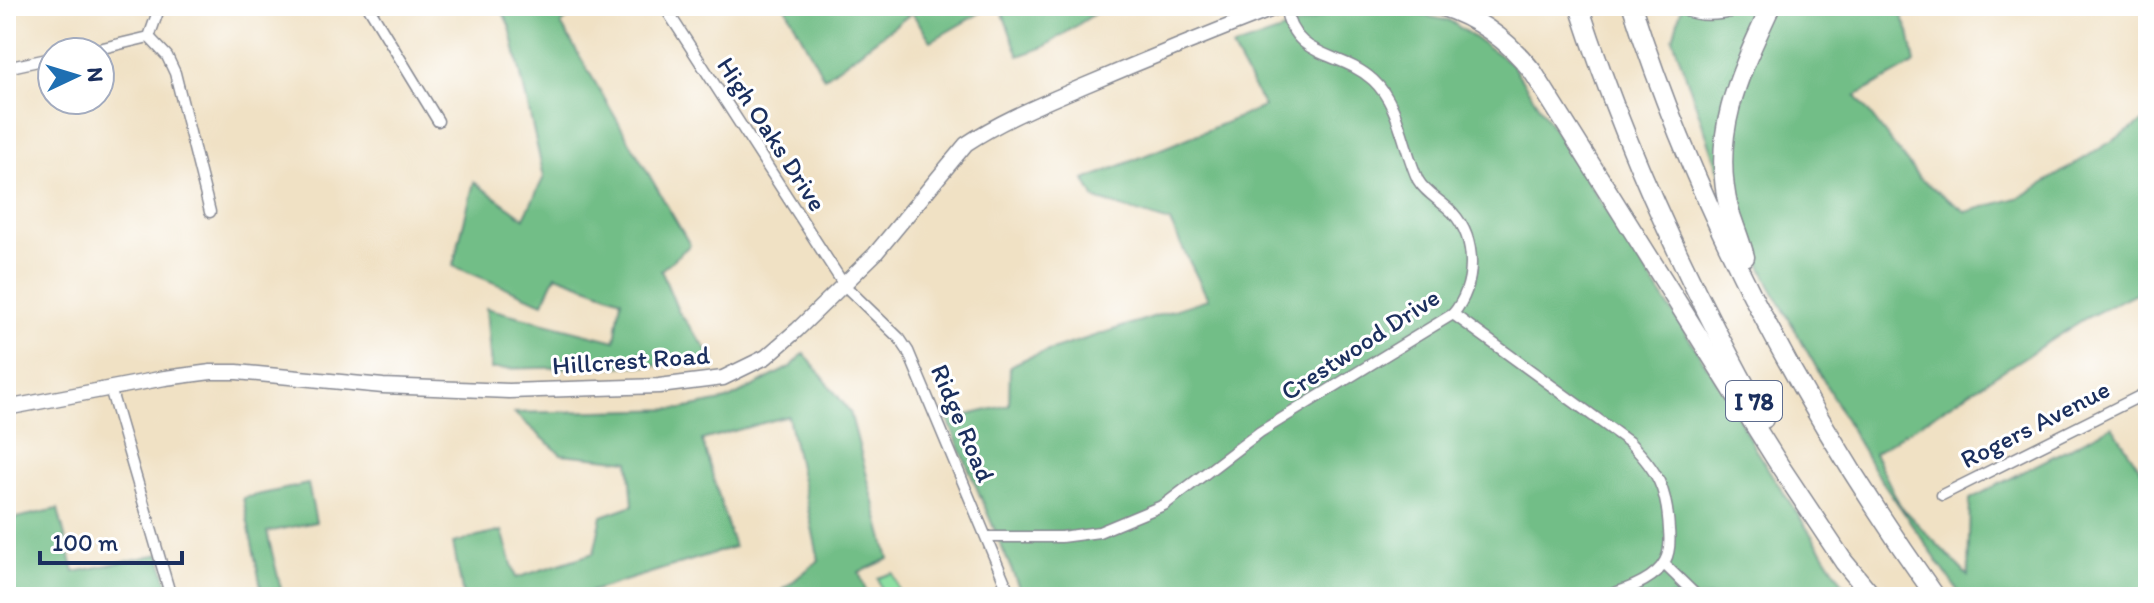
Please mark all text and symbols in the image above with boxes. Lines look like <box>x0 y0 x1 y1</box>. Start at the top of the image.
north arrow <box>36 36 116 116</box>
street label: High Oaks Drive <box>710 51 834 217</box>
text: N <box>81 66 109 83</box>
street label: Crestwood Drive <box>1275 281 1445 407</box>
street label: Hillcrest Road <box>551 338 712 381</box>
street label: Ridge Road <box>924 359 1002 487</box>
street label: Rogers Avenue <box>1955 373 2115 475</box>
road number: I 78 <box>1726 381 1782 421</box>
scale bar <box>40 515 182 565</box>
text: 100 m <box>52 528 118 557</box>

